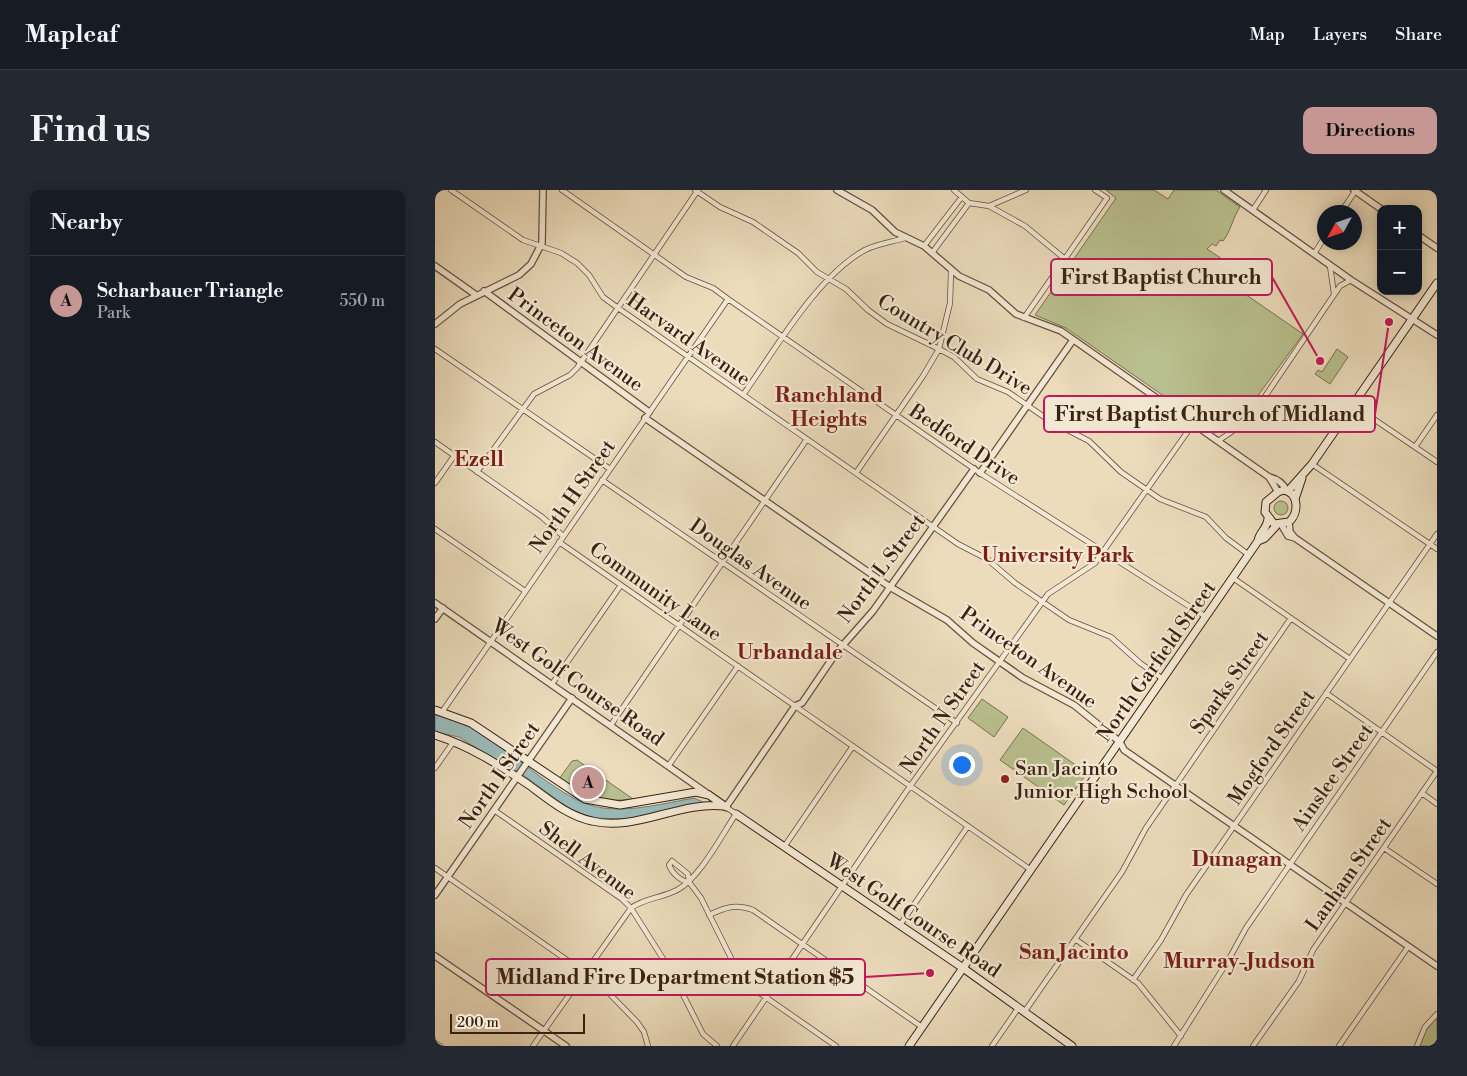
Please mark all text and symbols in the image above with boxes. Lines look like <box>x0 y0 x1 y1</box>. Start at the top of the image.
text: Mapleaf <box>25 20 118 50</box>
text: Map <box>1250 23 1285 46</box>
text: Layers <box>1313 23 1367 46</box>
text: Share <box>1395 23 1442 46</box>
button: Directions <box>1303 107 1437 154</box>
text: Find us <box>30 109 150 152</box>
north arrow <box>1317 205 1362 250</box>
map controls <box>1377 205 1422 295</box>
button: + <box>1377 205 1422 250</box>
text: Nearby <box>50 210 123 236</box>
button: − <box>1377 250 1422 295</box>
callout: First Baptist Church <box>1051 259 1272 295</box>
text: First Baptist Church <box>1060 265 1262 291</box>
text: Scharbauer Triangle <box>97 279 284 303</box>
street label: Princeton Avenue <box>502 283 648 398</box>
street label: Harvard Avenue <box>621 288 755 392</box>
street label: Country Club Drive <box>872 289 1036 401</box>
text: A <box>60 291 72 311</box>
text: 550 m <box>339 291 385 311</box>
text: Park <box>97 303 130 323</box>
district label: Ranchland Heights <box>775 383 883 433</box>
callout: First Baptist Church of Midland <box>1044 396 1375 432</box>
street label: Bedford Drive <box>903 398 1024 492</box>
text: First Baptist Church of Midland <box>1055 402 1365 428</box>
street label: North H Street <box>525 435 622 558</box>
district label: Ezell <box>454 447 504 473</box>
street label: North L Street <box>833 509 931 628</box>
street label: Douglas Avenue <box>684 514 816 617</box>
street label: Community Lane <box>584 537 726 647</box>
district label: University Park <box>981 543 1136 569</box>
street label: North Garfield Street <box>1092 577 1222 747</box>
street label: Princeton Avenue <box>955 602 1101 715</box>
street label: West Golf Course Road <box>485 614 669 753</box>
street label: Sparks Street <box>1186 627 1275 739</box>
district label: Urbandale <box>737 640 843 666</box>
street label: North N Street <box>895 657 991 779</box>
street label: Mogford Street <box>1223 685 1321 811</box>
street label: North I Street <box>454 718 546 834</box>
street label: Ainslee Street <box>1286 719 1379 837</box>
your location <box>949 752 975 778</box>
place label: San Jacinto Junior High School <box>1014 757 1188 805</box>
pin: A <box>572 764 604 802</box>
marker: San Jacinto Junior High School <box>999 773 1011 785</box>
street label: Lanham Street <box>1301 813 1398 937</box>
street label: Shell Avenue <box>533 816 641 906</box>
district label: Dunagan <box>1192 847 1282 873</box>
street label: West Golf Course Road <box>820 848 1006 984</box>
district label: San Jacinto <box>1019 940 1129 966</box>
district label: Murray-Judson <box>1163 949 1315 975</box>
callout: Midland Fire Department Station $5 <box>486 959 865 995</box>
text: Midland Fire Department Station $5 <box>496 965 854 991</box>
scale bar <box>450 1011 585 1034</box>
text: 200 m <box>457 1014 499 1032</box>

